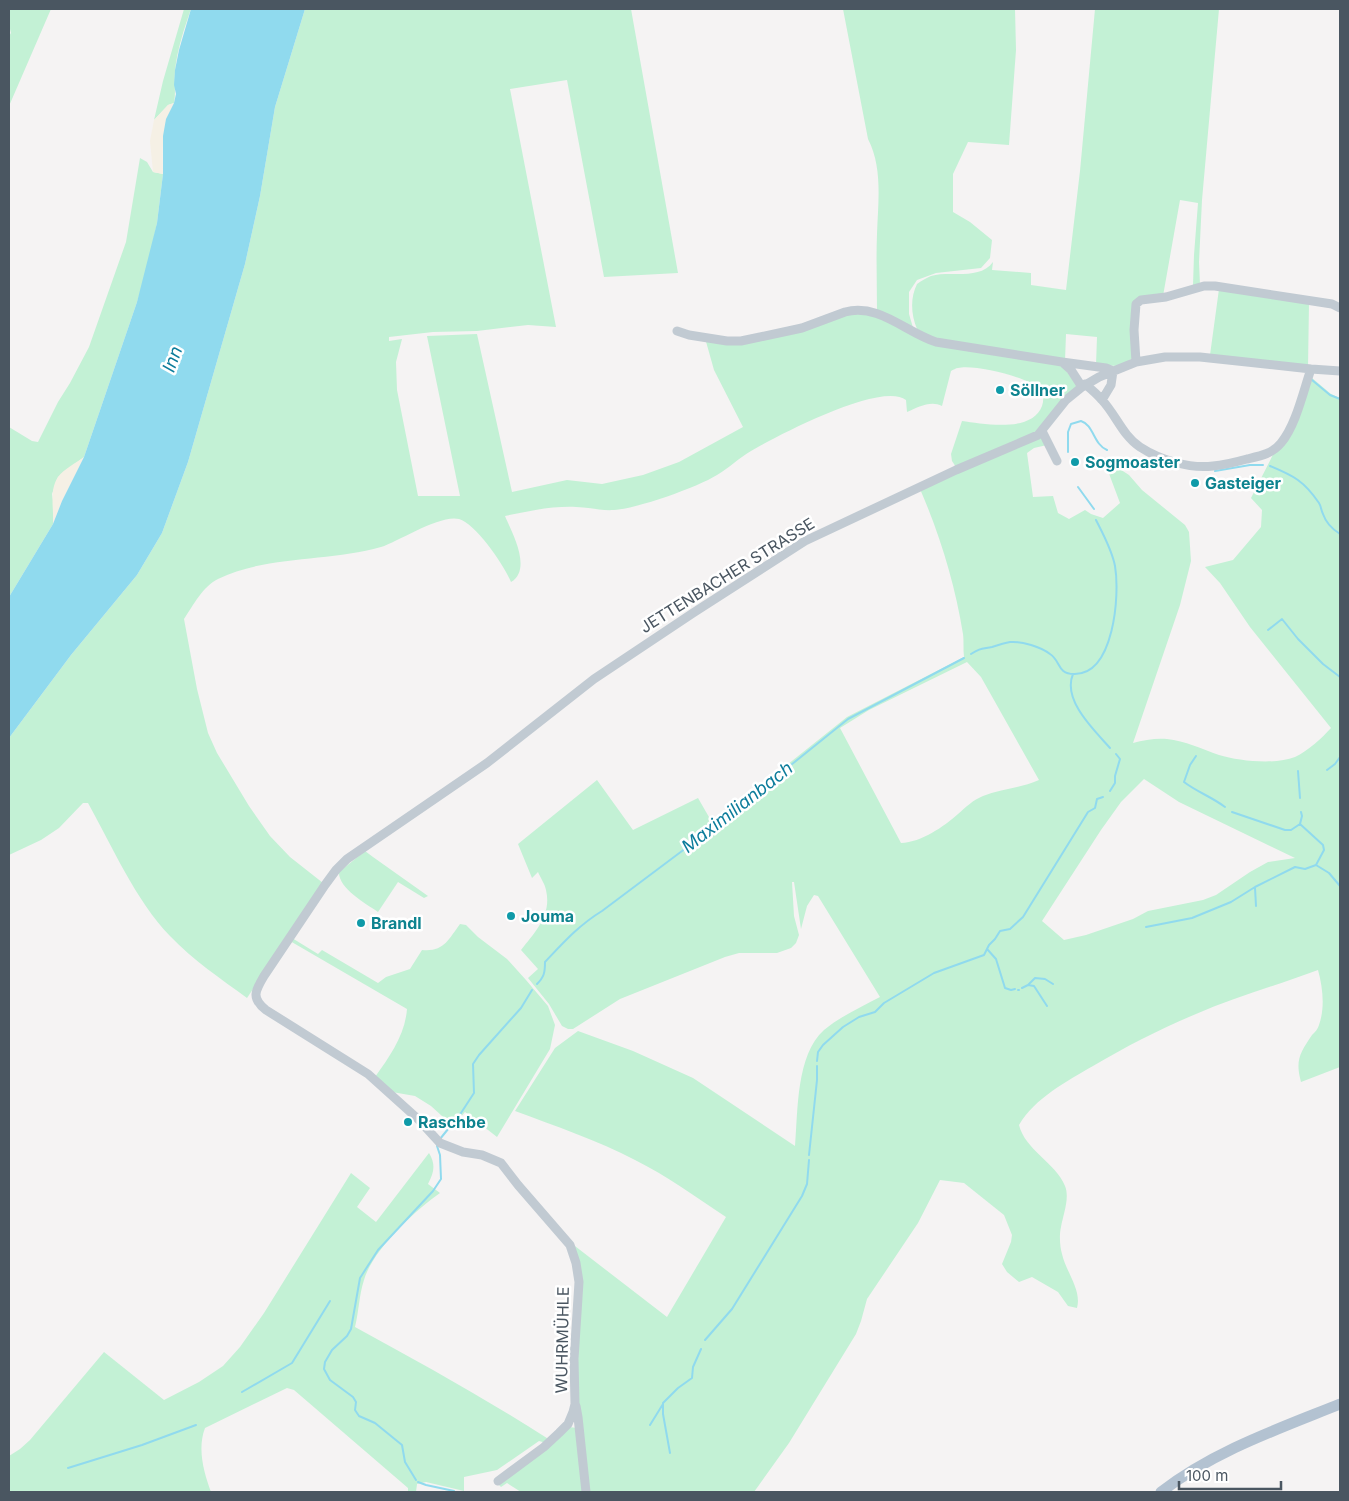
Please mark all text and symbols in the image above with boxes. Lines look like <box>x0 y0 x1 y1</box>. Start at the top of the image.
water label: Inn <box>158 343 186 375</box>
place label: Söllner <box>1010 380 1065 400</box>
marker: Söllner <box>994 384 1006 396</box>
place label: Sogmoaster <box>1085 452 1180 472</box>
marker: Sogmoaster <box>1069 456 1081 468</box>
place label: Gasteiger <box>1205 473 1281 493</box>
marker: Gasteiger <box>1189 477 1201 489</box>
street label: JETTENBACHER STRASSE <box>636 513 818 637</box>
water label: Maximilianbach <box>677 757 797 857</box>
place label: Jouma <box>521 906 574 926</box>
marker: Jouma <box>505 910 517 922</box>
place label: Brandl <box>371 913 422 933</box>
marker: Brandl <box>355 917 367 929</box>
place label: Raschbe <box>418 1112 486 1132</box>
marker: Raschbe <box>402 1116 414 1128</box>
street label: WUHRMÜHLE <box>551 1286 573 1394</box>
scale bar <box>1179 1458 1282 1490</box>
text: 100 m <box>1186 1466 1228 1485</box>

